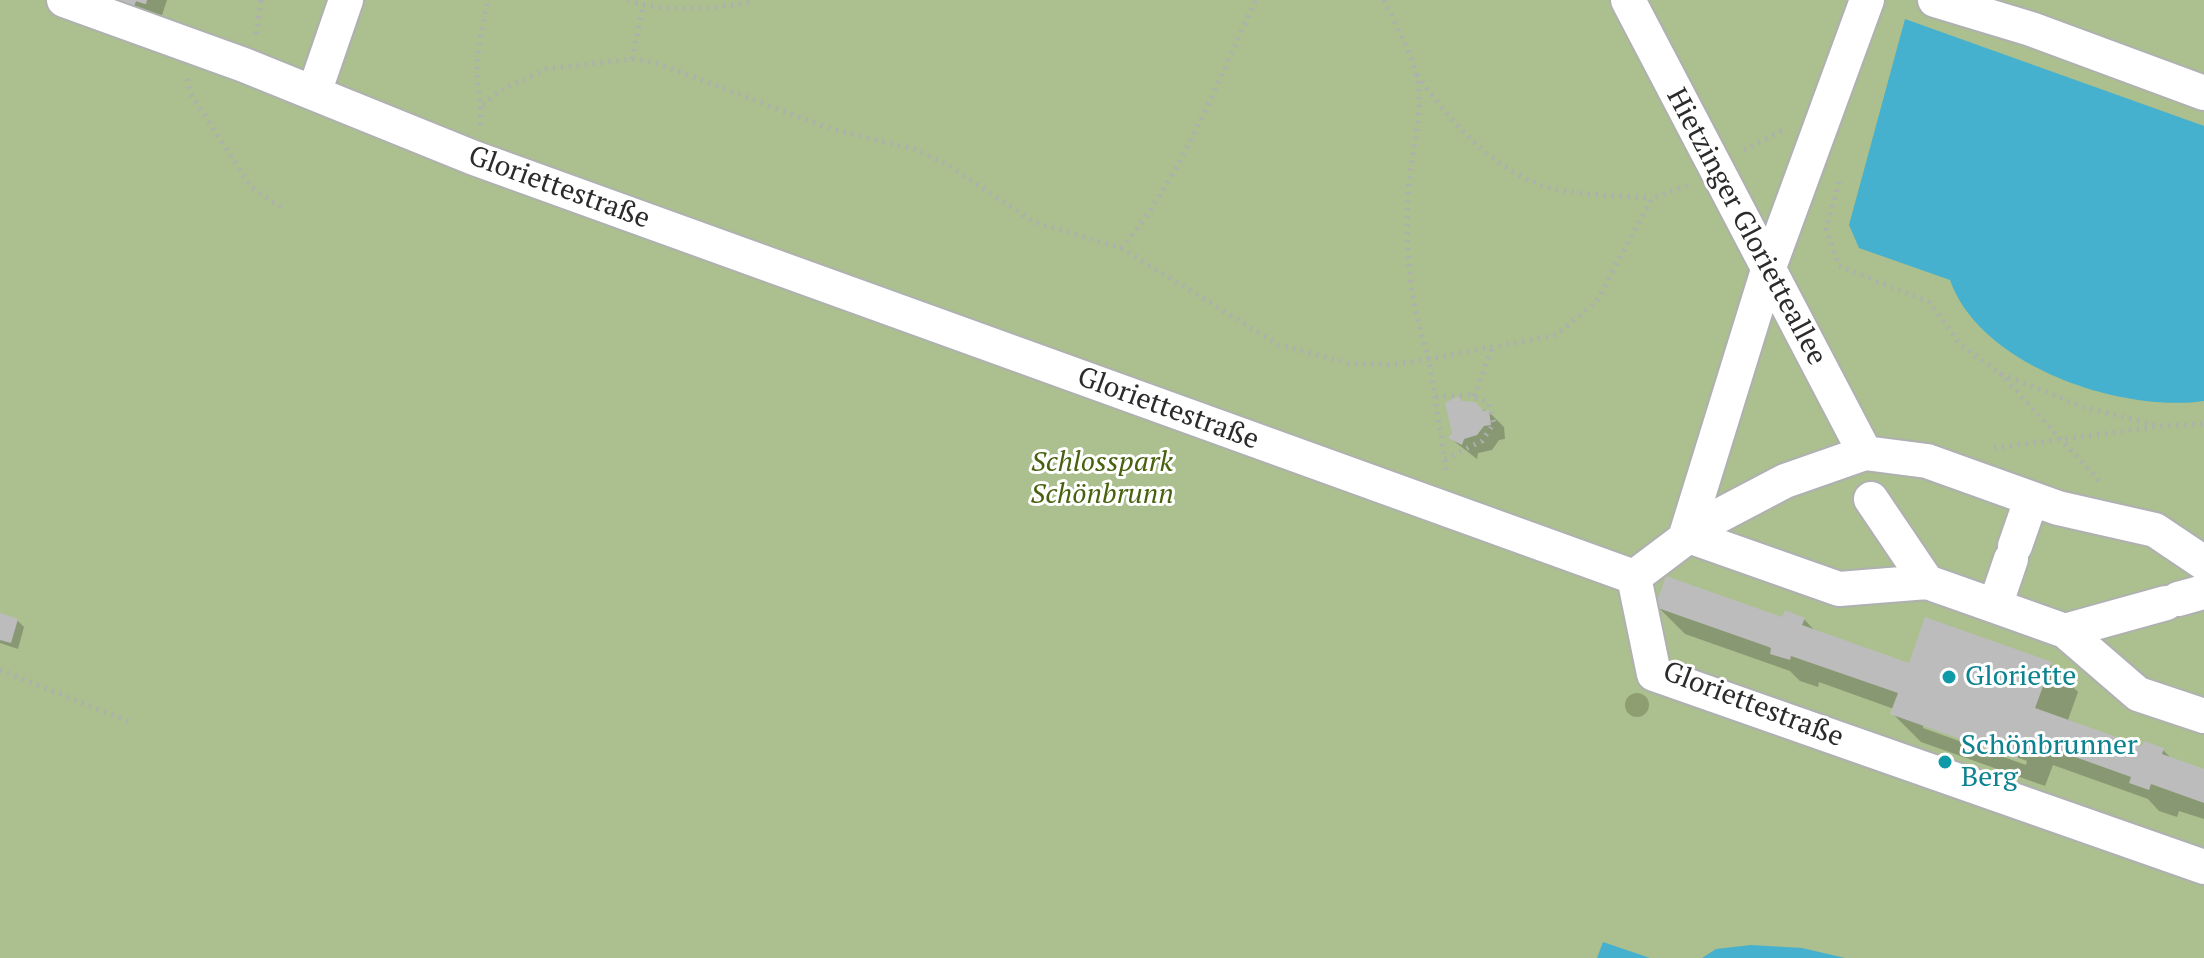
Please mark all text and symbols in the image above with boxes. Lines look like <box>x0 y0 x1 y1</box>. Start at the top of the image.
street label: Hietzinger Glorietteallee <box>1659 83 1833 371</box>
street label: Gloriettestraße <box>464 140 654 236</box>
street label: Gloriettestraße <box>1073 361 1263 457</box>
park label: Schlosspark Schönbrunn <box>1030 446 1174 512</box>
street label: Gloriettestraße <box>1658 655 1848 755</box>
place label: Gloriette <box>1965 660 2076 694</box>
marker: Gloriette <box>1940 668 1958 686</box>
place label: Schönbrunner Berg <box>1961 729 2138 795</box>
marker: Schönbrunner Berg <box>1936 753 1954 771</box>

